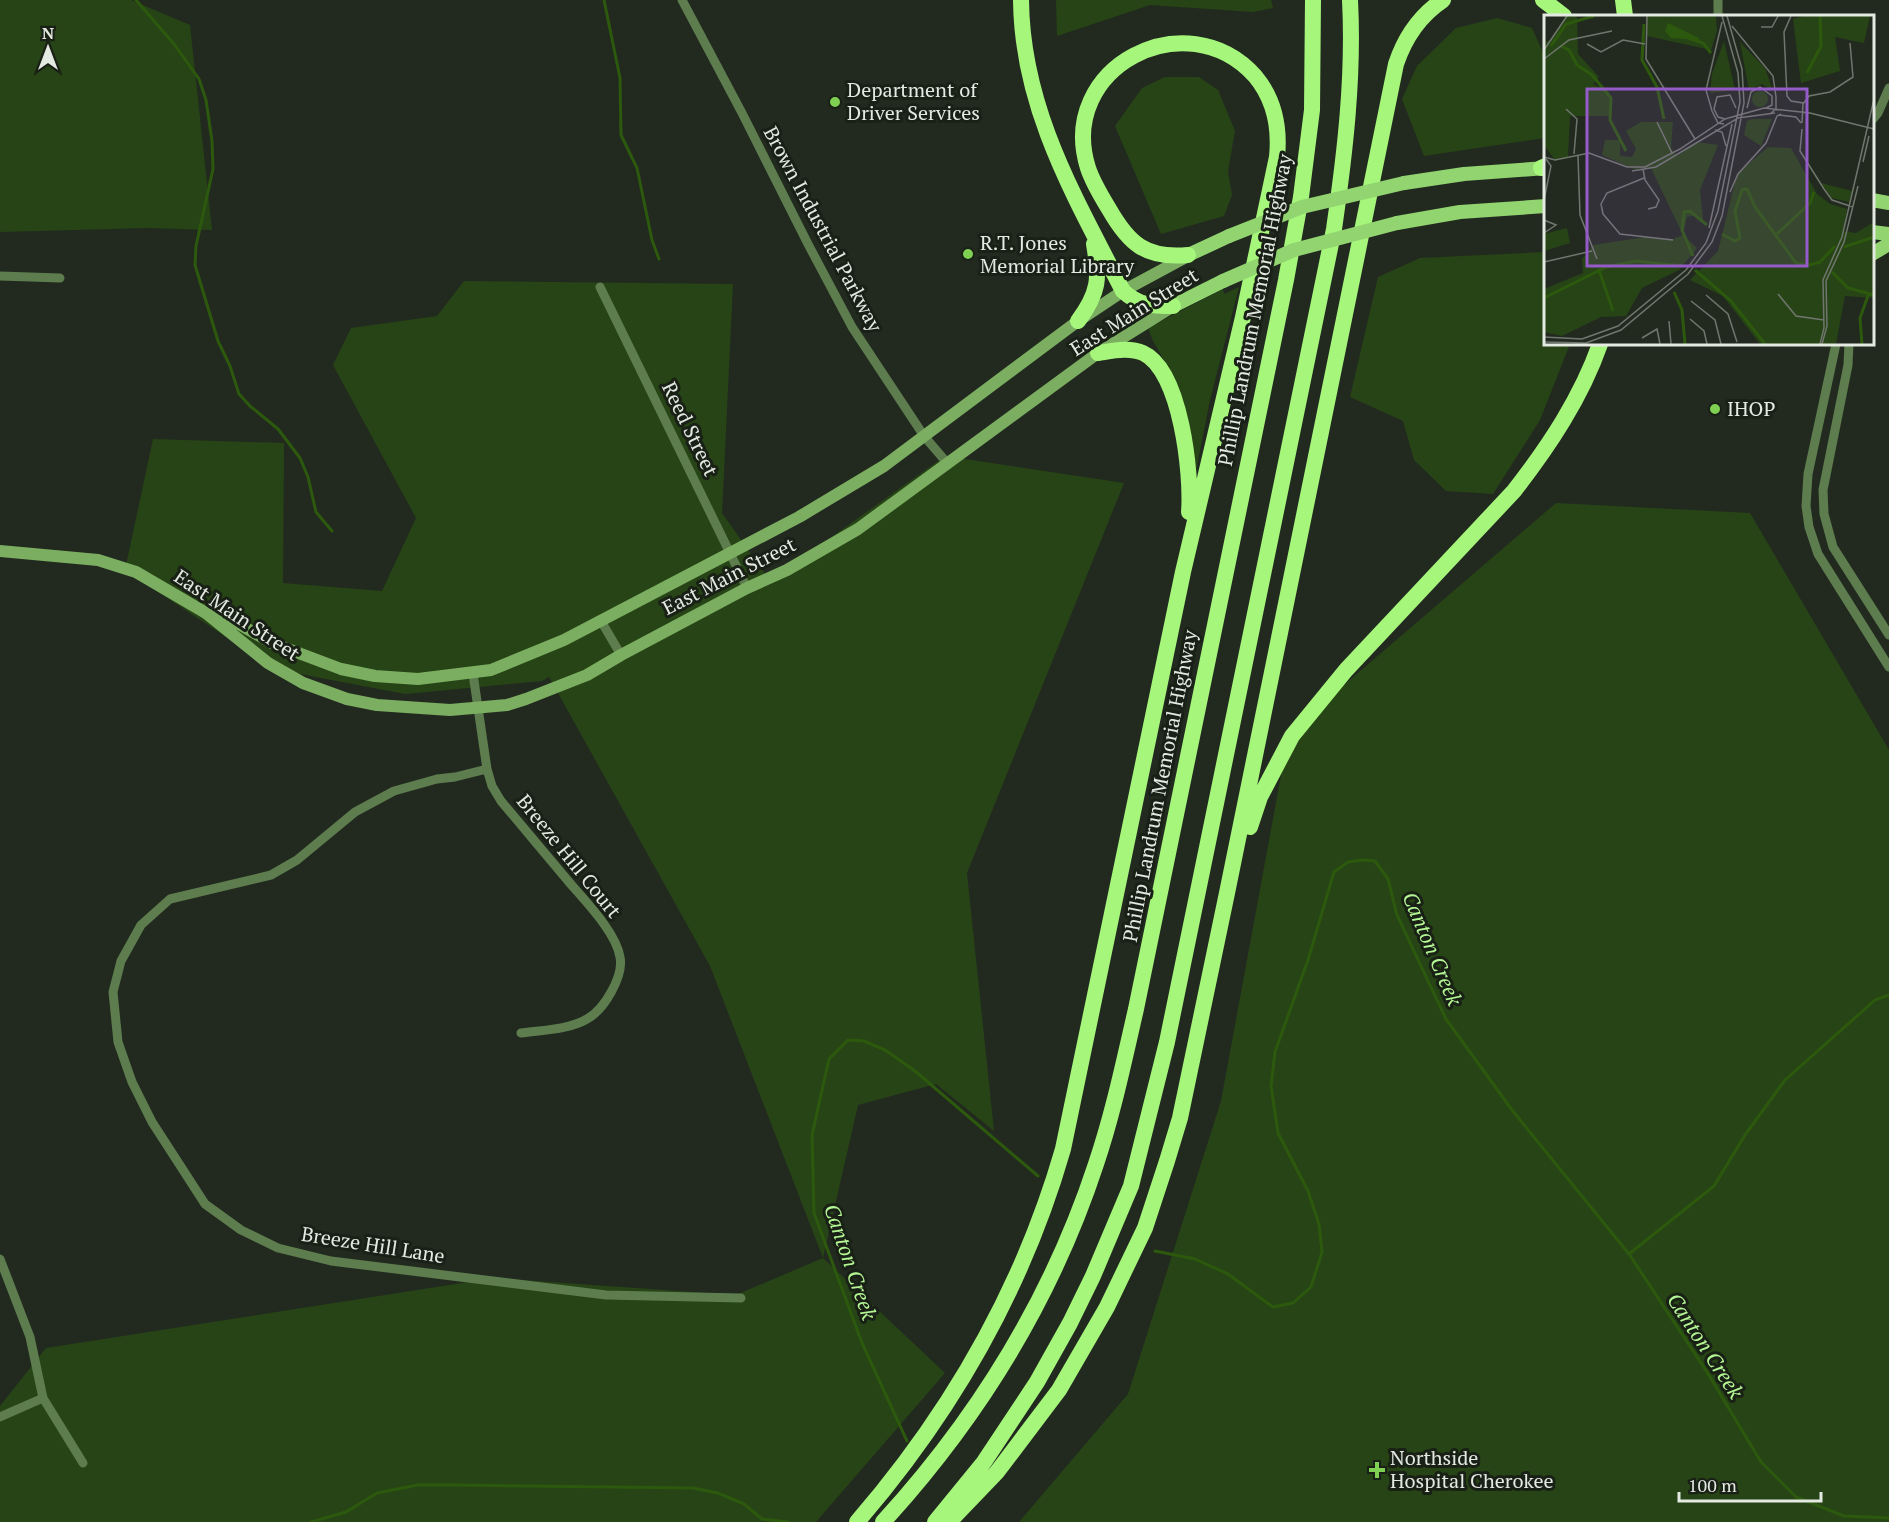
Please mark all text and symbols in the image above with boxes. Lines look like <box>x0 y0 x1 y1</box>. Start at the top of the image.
inset map <box>1544 15 1874 345</box>
north arrow <box>18 18 78 78</box>
text: N <box>42 22 54 44</box>
place label: Department of Driver Services <box>847 76 980 126</box>
marker: Department of Driver Services <box>828 95 842 109</box>
street label: Brown Industrial Parkway <box>758 121 890 337</box>
street label: Phillip Landrum Memorial Highway <box>1211 151 1298 468</box>
place label: R.T. Jones Memorial Library <box>980 229 1135 279</box>
marker: R.T. Jones Memorial Library <box>961 247 975 261</box>
street label: East Main Street <box>1065 261 1203 362</box>
street label: Reed Street <box>656 377 725 481</box>
place label: IHOP <box>1727 395 1775 422</box>
marker: IHOP <box>1708 402 1722 416</box>
street label: East Main Street <box>657 530 801 621</box>
street label: East Main Street <box>169 563 306 667</box>
street label: Phillip Landrum Memorial Highway <box>1116 627 1203 944</box>
street label: Breeze Hill Court <box>511 788 628 924</box>
water label: Canton Creek <box>1396 888 1470 1011</box>
water label: Canton Creek <box>818 1200 884 1324</box>
street label: Breeze Hill Lane <box>299 1220 447 1269</box>
water label: Canton Creek <box>1661 1287 1751 1405</box>
place label: Northside Hospital Cherokee <box>1390 1444 1554 1494</box>
marker: Northside Hospital Cherokee <box>1368 1461 1386 1479</box>
scale bar <box>1679 1465 1822 1503</box>
text: 100 m <box>1688 1473 1737 1497</box>

